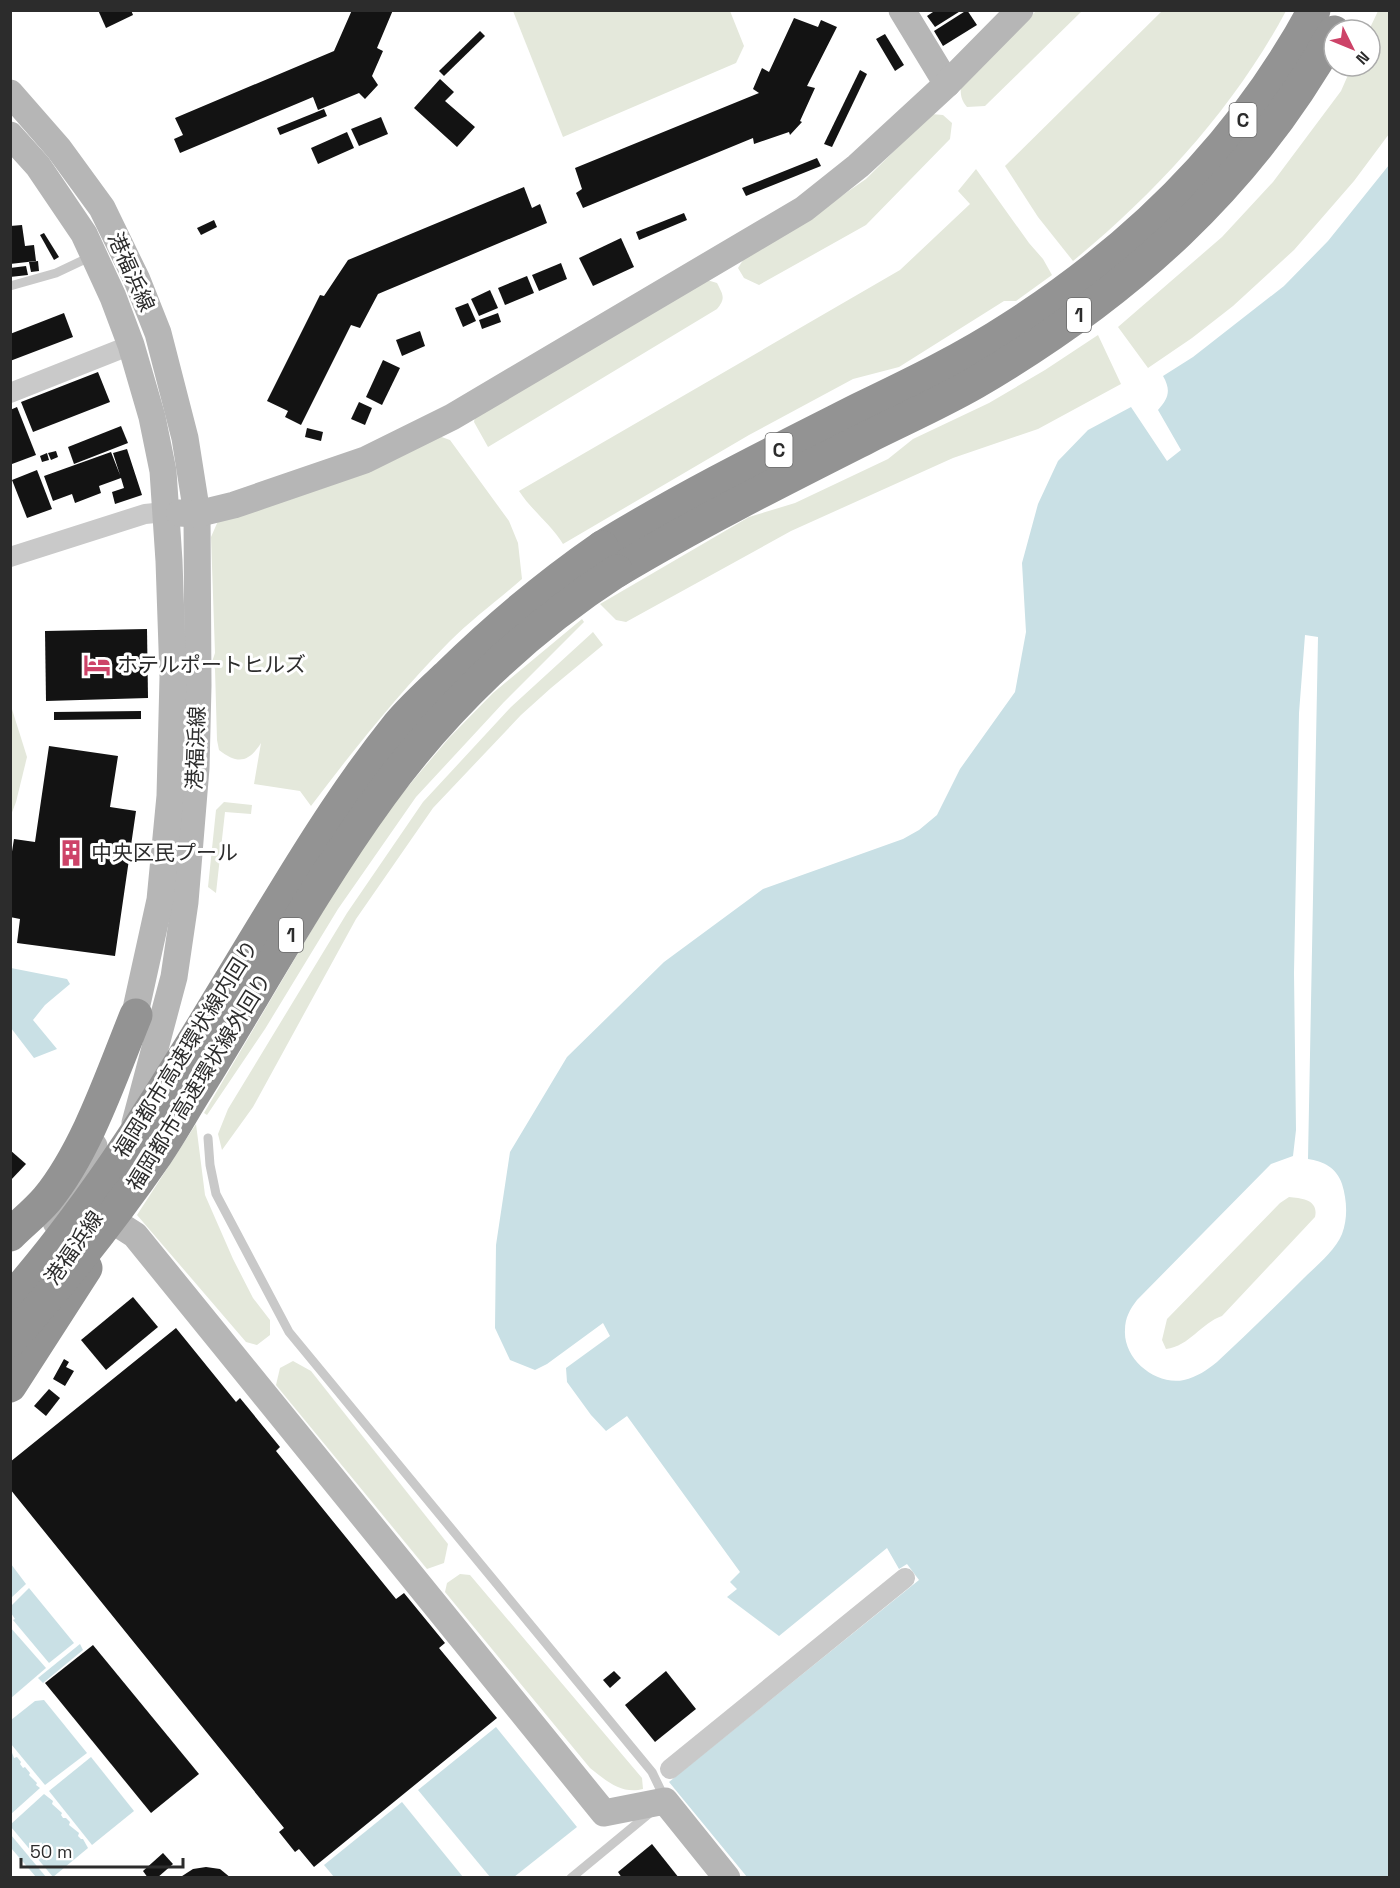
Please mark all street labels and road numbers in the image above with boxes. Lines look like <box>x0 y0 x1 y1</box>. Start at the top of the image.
road number: C <box>1230 103 1256 137</box>
street label: 港福浜線 <box>102 228 161 316</box>
road number: 1 <box>1067 298 1091 332</box>
road number: C <box>766 433 792 467</box>
street label: 港福浜線 <box>181 706 210 790</box>
road number: 1 <box>279 918 303 952</box>
street label: 福岡都市高速環状線内回り <box>107 935 264 1163</box>
street label: 福岡都市高速環状線外回り <box>120 968 277 1196</box>
street label: 港福浜線 <box>38 1206 109 1290</box>

